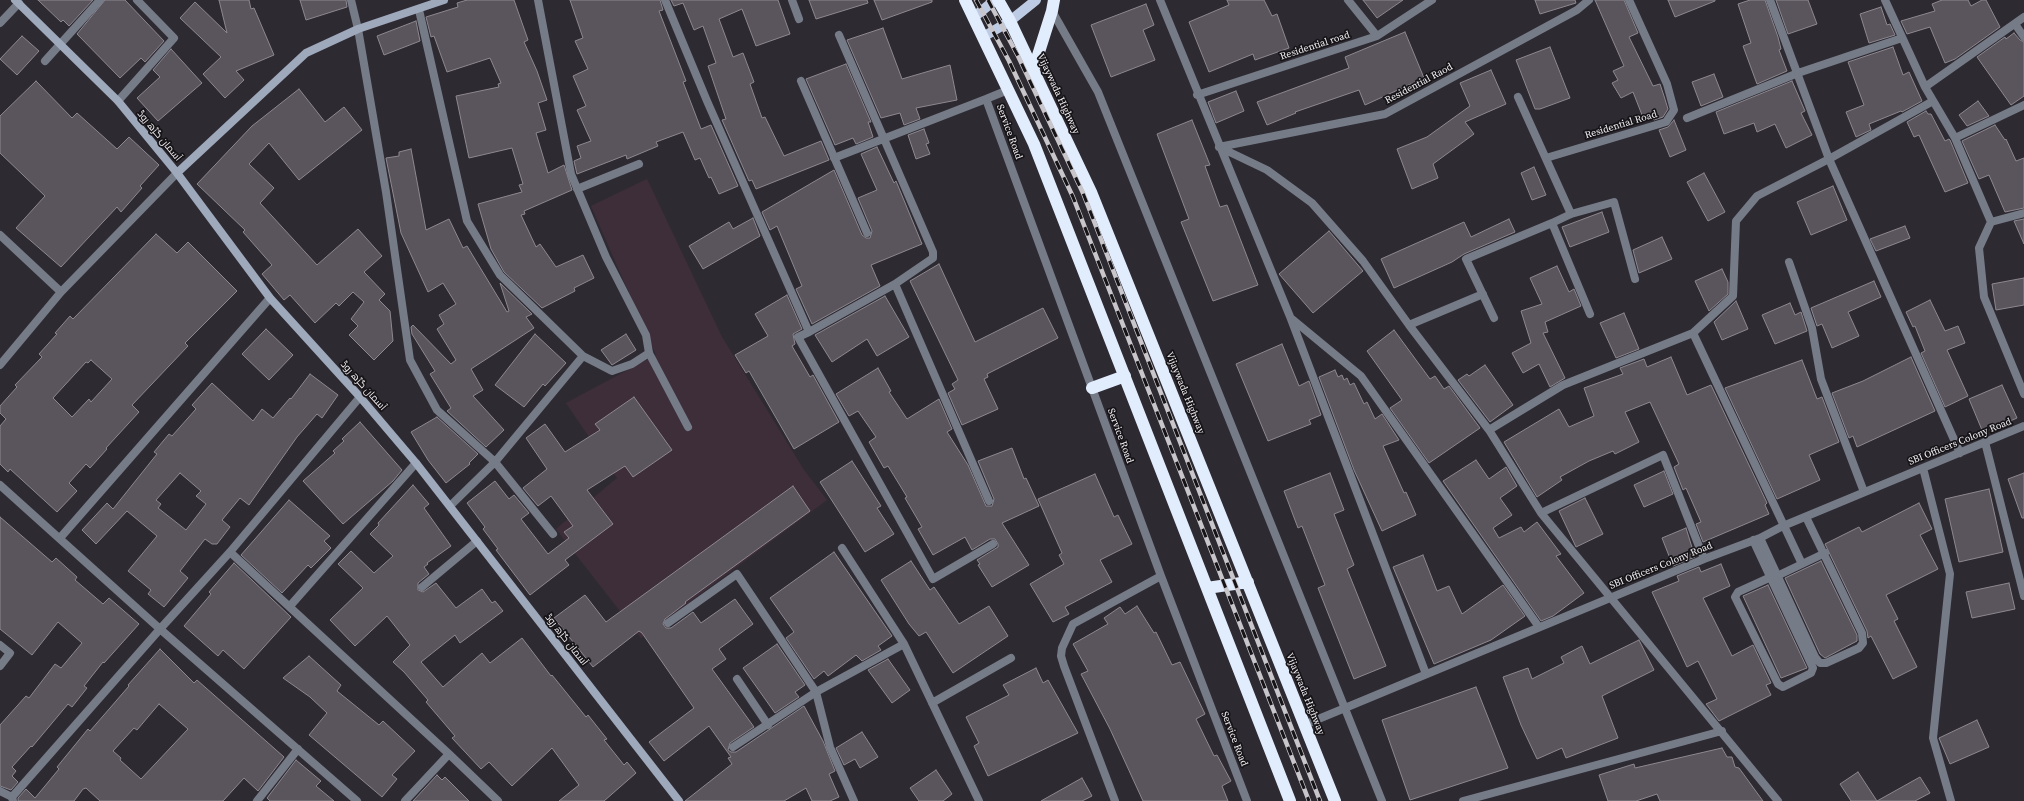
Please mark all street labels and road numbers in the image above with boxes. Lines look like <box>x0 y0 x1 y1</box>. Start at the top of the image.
street label: Residential road <box>1279 29 1351 63</box>
street label: Vijaywada Highway <box>1034 52 1082 136</box>
street label: Residential Raod <box>1383 61 1455 107</box>
street label: Service Road <box>994 103 1024 161</box>
street label: آسمان گڑھ روڈ <box>134 108 184 164</box>
street label: Residential Road <box>1583 108 1659 142</box>
street label: Vijaywada Highway <box>1163 350 1207 436</box>
street label: آسمان گڑھ روڈ <box>338 359 388 413</box>
street label: Service Road <box>1105 407 1135 465</box>
street label: SBI Officers Colony Road <box>1907 416 2013 468</box>
street label: SBI Officers Colony Road <box>1608 540 1714 592</box>
street label: آسمان گڑھ روڈ <box>542 612 590 668</box>
street label: Vijaywada Highway <box>1283 651 1327 737</box>
street label: Service Road <box>1218 710 1250 768</box>

